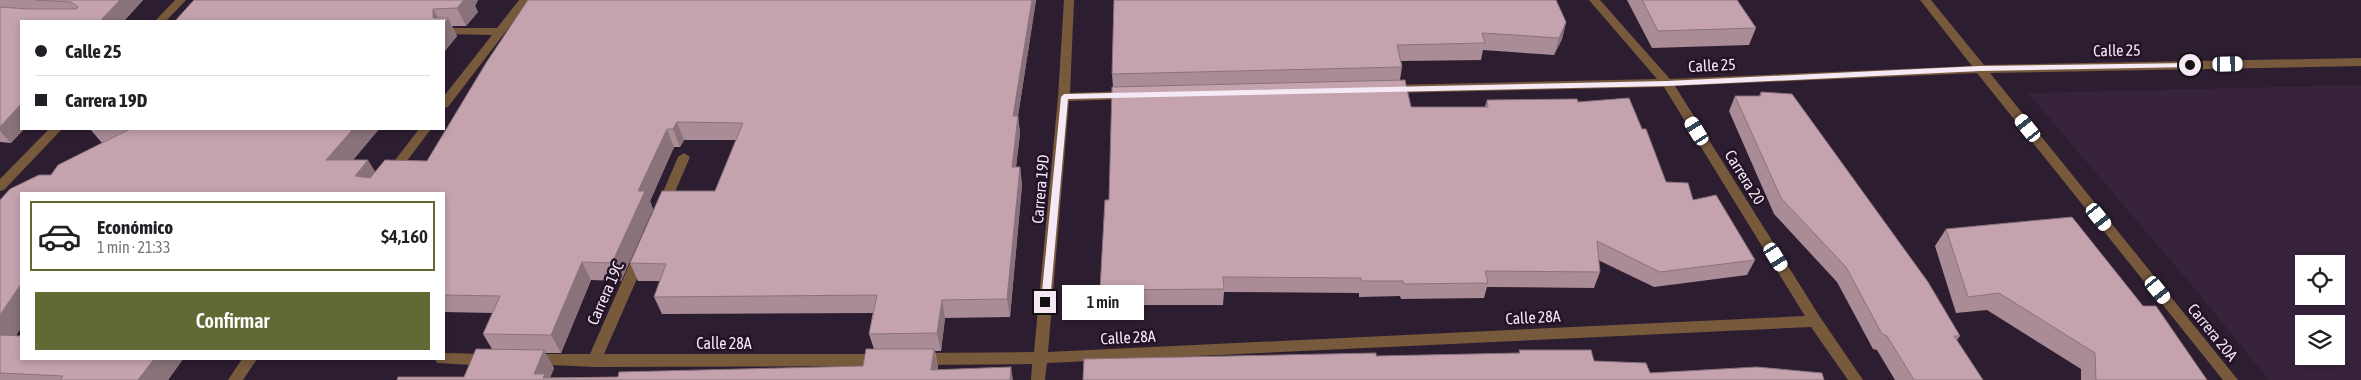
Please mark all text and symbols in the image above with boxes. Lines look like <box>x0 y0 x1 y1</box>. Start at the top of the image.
text: Calle 25 <box>65 40 121 62</box>
street label: Calle 25 <box>2093 41 2141 59</box>
route start <box>2179 54 2201 76</box>
street label: Calle 25 <box>1688 55 1736 75</box>
car <box>2212 56 2243 72</box>
text: Carrera 19D <box>65 89 147 111</box>
car <box>2012 112 2043 144</box>
car <box>1682 114 1711 148</box>
street label: Carrera 20 <box>1721 147 1769 207</box>
street label: Carrera 19D <box>1028 154 1052 224</box>
car <box>2083 201 2114 233</box>
icon: car <box>37 214 82 259</box>
text: Económico <box>97 216 173 238</box>
text: $4,160 <box>381 225 428 247</box>
text: 1 min · 21:33 <box>97 238 170 256</box>
car <box>1761 240 1790 274</box>
map controls <box>2295 255 2345 365</box>
button: locate <box>2295 255 2345 305</box>
street label: Carrera 19C <box>583 258 627 328</box>
car <box>2142 274 2173 306</box>
callout: 1 min <box>1062 284 1145 320</box>
route end <box>1034 291 1056 313</box>
button: Confirmar <box>35 292 430 350</box>
text: 1 min <box>1087 293 1119 311</box>
street label: Carrera 20A <box>2185 300 2242 364</box>
street label: Calle 28A <box>1505 307 1561 327</box>
button: layers <box>2295 315 2345 365</box>
street label: Calle 28A <box>1100 327 1156 347</box>
street label: Calle 28A <box>696 334 752 352</box>

